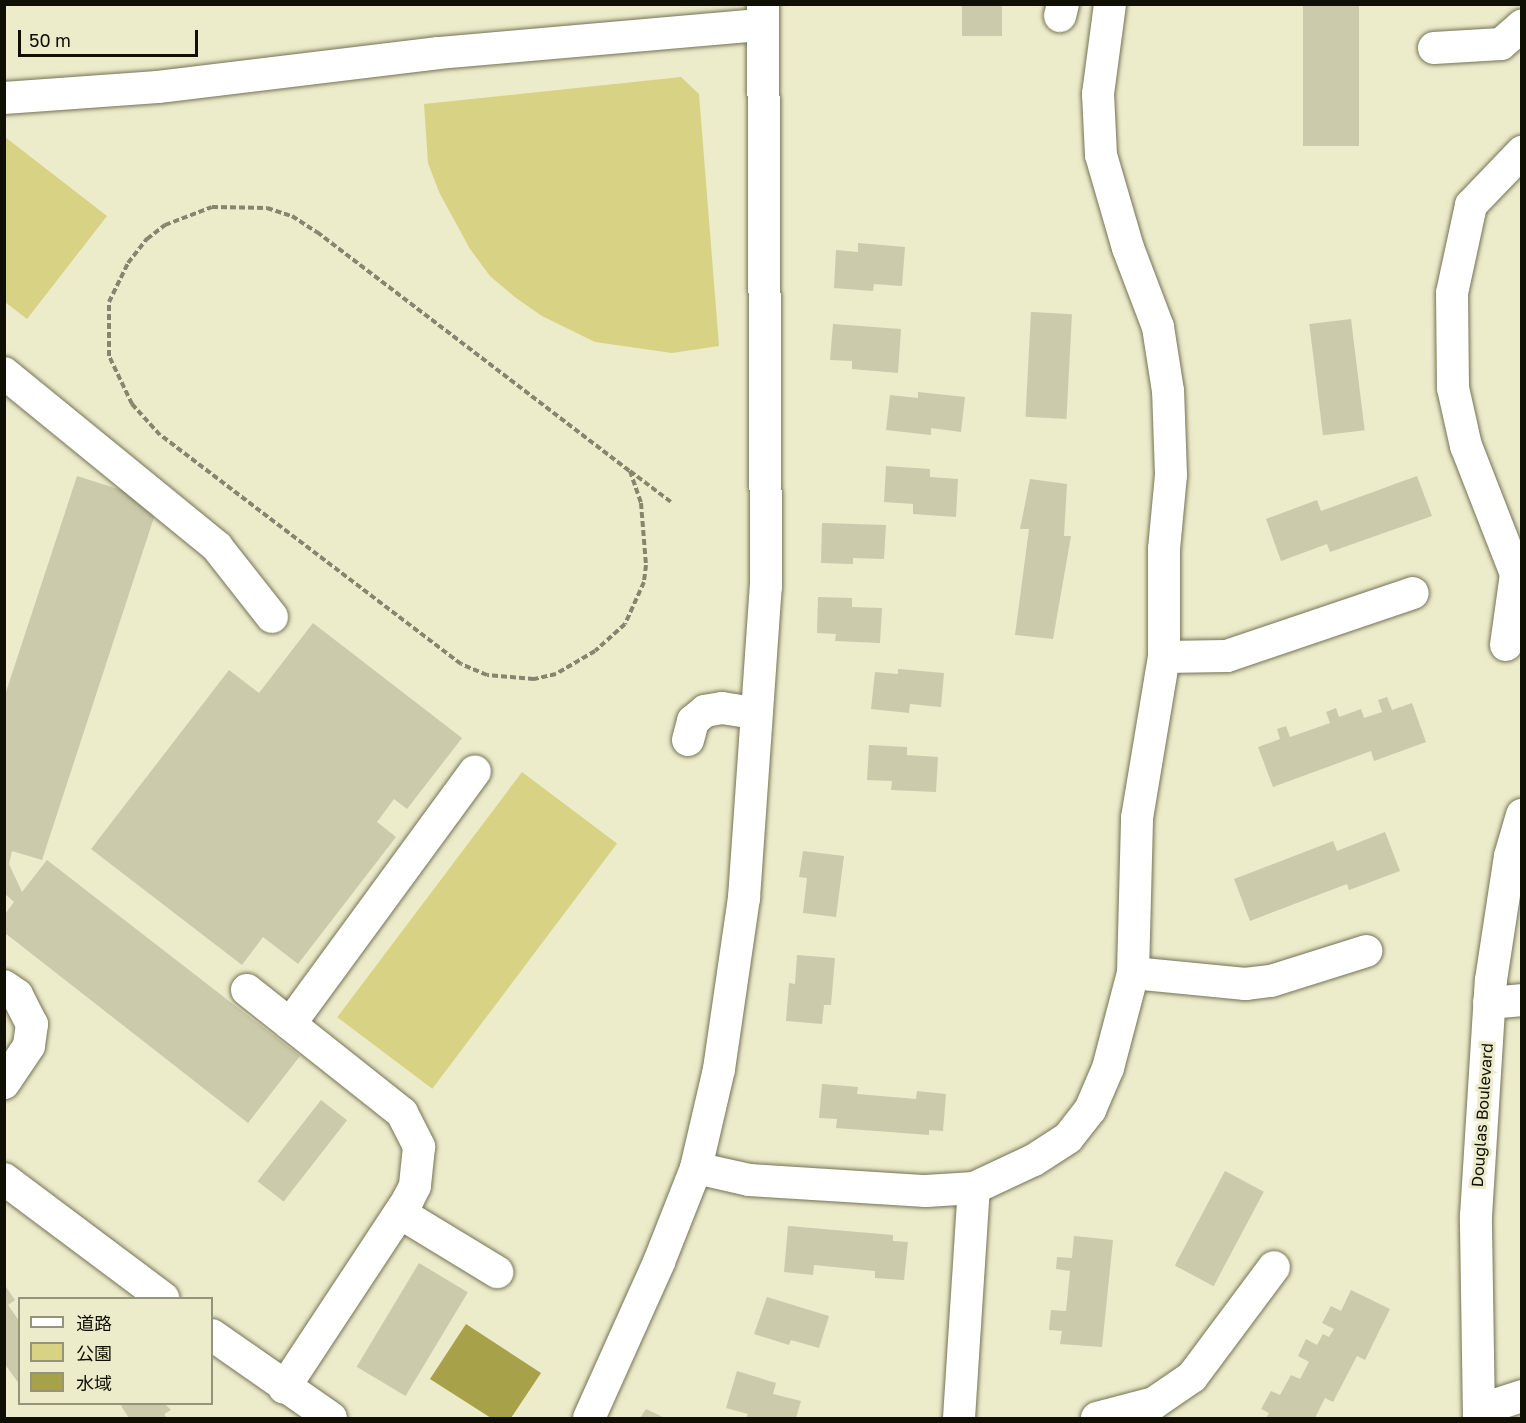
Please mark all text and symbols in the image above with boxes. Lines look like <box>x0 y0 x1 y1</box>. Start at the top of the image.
scale bar <box>21 18 201 56</box>
text: 50 m <box>29 29 71 51</box>
street label: Douglas Boulevard <box>1467 1042 1497 1188</box>
legend <box>18 1297 213 1405</box>
text: 道路 <box>76 1312 112 1334</box>
text: 公園 <box>76 1342 112 1364</box>
text: 水域 <box>76 1372 112 1394</box>

